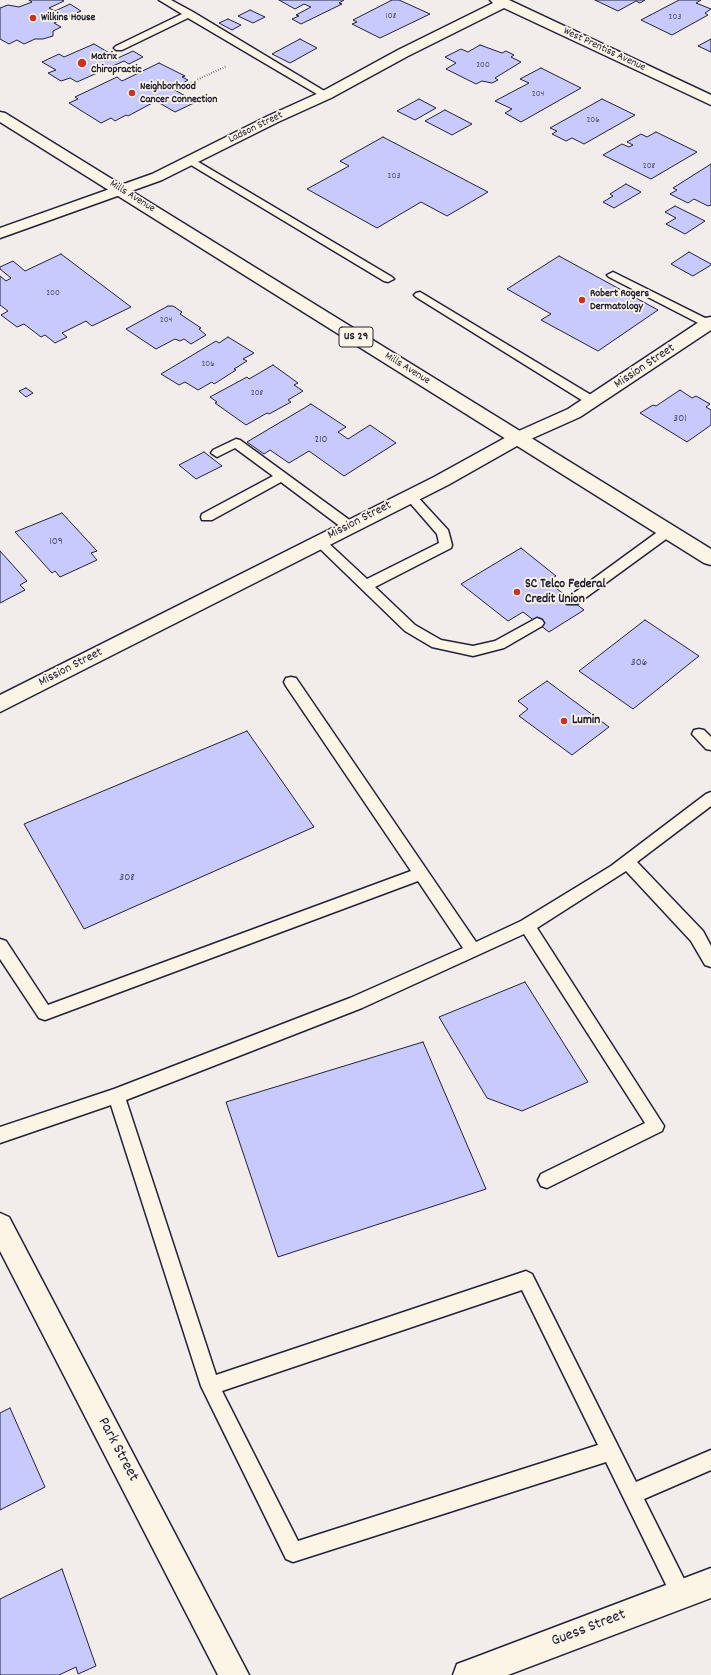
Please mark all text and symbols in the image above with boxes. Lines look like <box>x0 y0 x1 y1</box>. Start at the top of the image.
place label: Wilkins House <box>41 11 95 25</box>
house number: 108 <box>386 12 396 22</box>
marker: Wilkins House <box>28 13 38 23</box>
house number: 203 <box>669 13 681 23</box>
street label: West Prentiss Avenue <box>561 25 647 75</box>
place label: Matrix Chiropractic <box>91 50 142 76</box>
marker: Matrix Chiropractic <box>76 57 88 69</box>
house number: 200 <box>476 61 490 71</box>
place label: Neighborhood Cancer Connection <box>140 80 217 106</box>
marker: Neighborhood Cancer Connection <box>127 88 137 98</box>
house number: 204 <box>532 90 544 100</box>
street label: Ladson Street <box>227 109 285 147</box>
house number: 206 <box>586 116 600 126</box>
house number: 208 <box>643 162 655 172</box>
house number: 203 <box>388 172 400 182</box>
street label: Mills Avenue <box>107 178 157 216</box>
place label: Robert Rogers Dermatology <box>590 287 649 313</box>
house number: 200 <box>46 289 60 299</box>
marker: Robert Rogers Dermatology <box>577 295 587 305</box>
house number: 204 <box>160 316 172 326</box>
road number: US 29 <box>339 327 373 347</box>
street label: Mission Street <box>612 341 678 393</box>
street label: Mills Avenue <box>382 350 432 388</box>
house number: 206 <box>201 360 215 370</box>
house number: 208 <box>251 389 263 399</box>
house number: 301 <box>673 412 687 426</box>
house number: 210 <box>314 433 328 447</box>
street label: Mission Street <box>325 498 395 544</box>
house number: 109 <box>49 535 63 549</box>
place label: SC Telco Federal Credit Union <box>525 577 605 608</box>
marker: SC Telco Federal Credit Union <box>512 587 522 597</box>
street label: Mission Street <box>36 645 106 691</box>
house number: 306 <box>631 656 647 670</box>
place label: Lumin <box>572 713 600 729</box>
marker: Lumin <box>559 716 569 726</box>
house number: 308 <box>119 871 135 885</box>
street label: Park Street <box>92 1415 142 1485</box>
street label: Guess Street <box>549 1606 629 1652</box>

